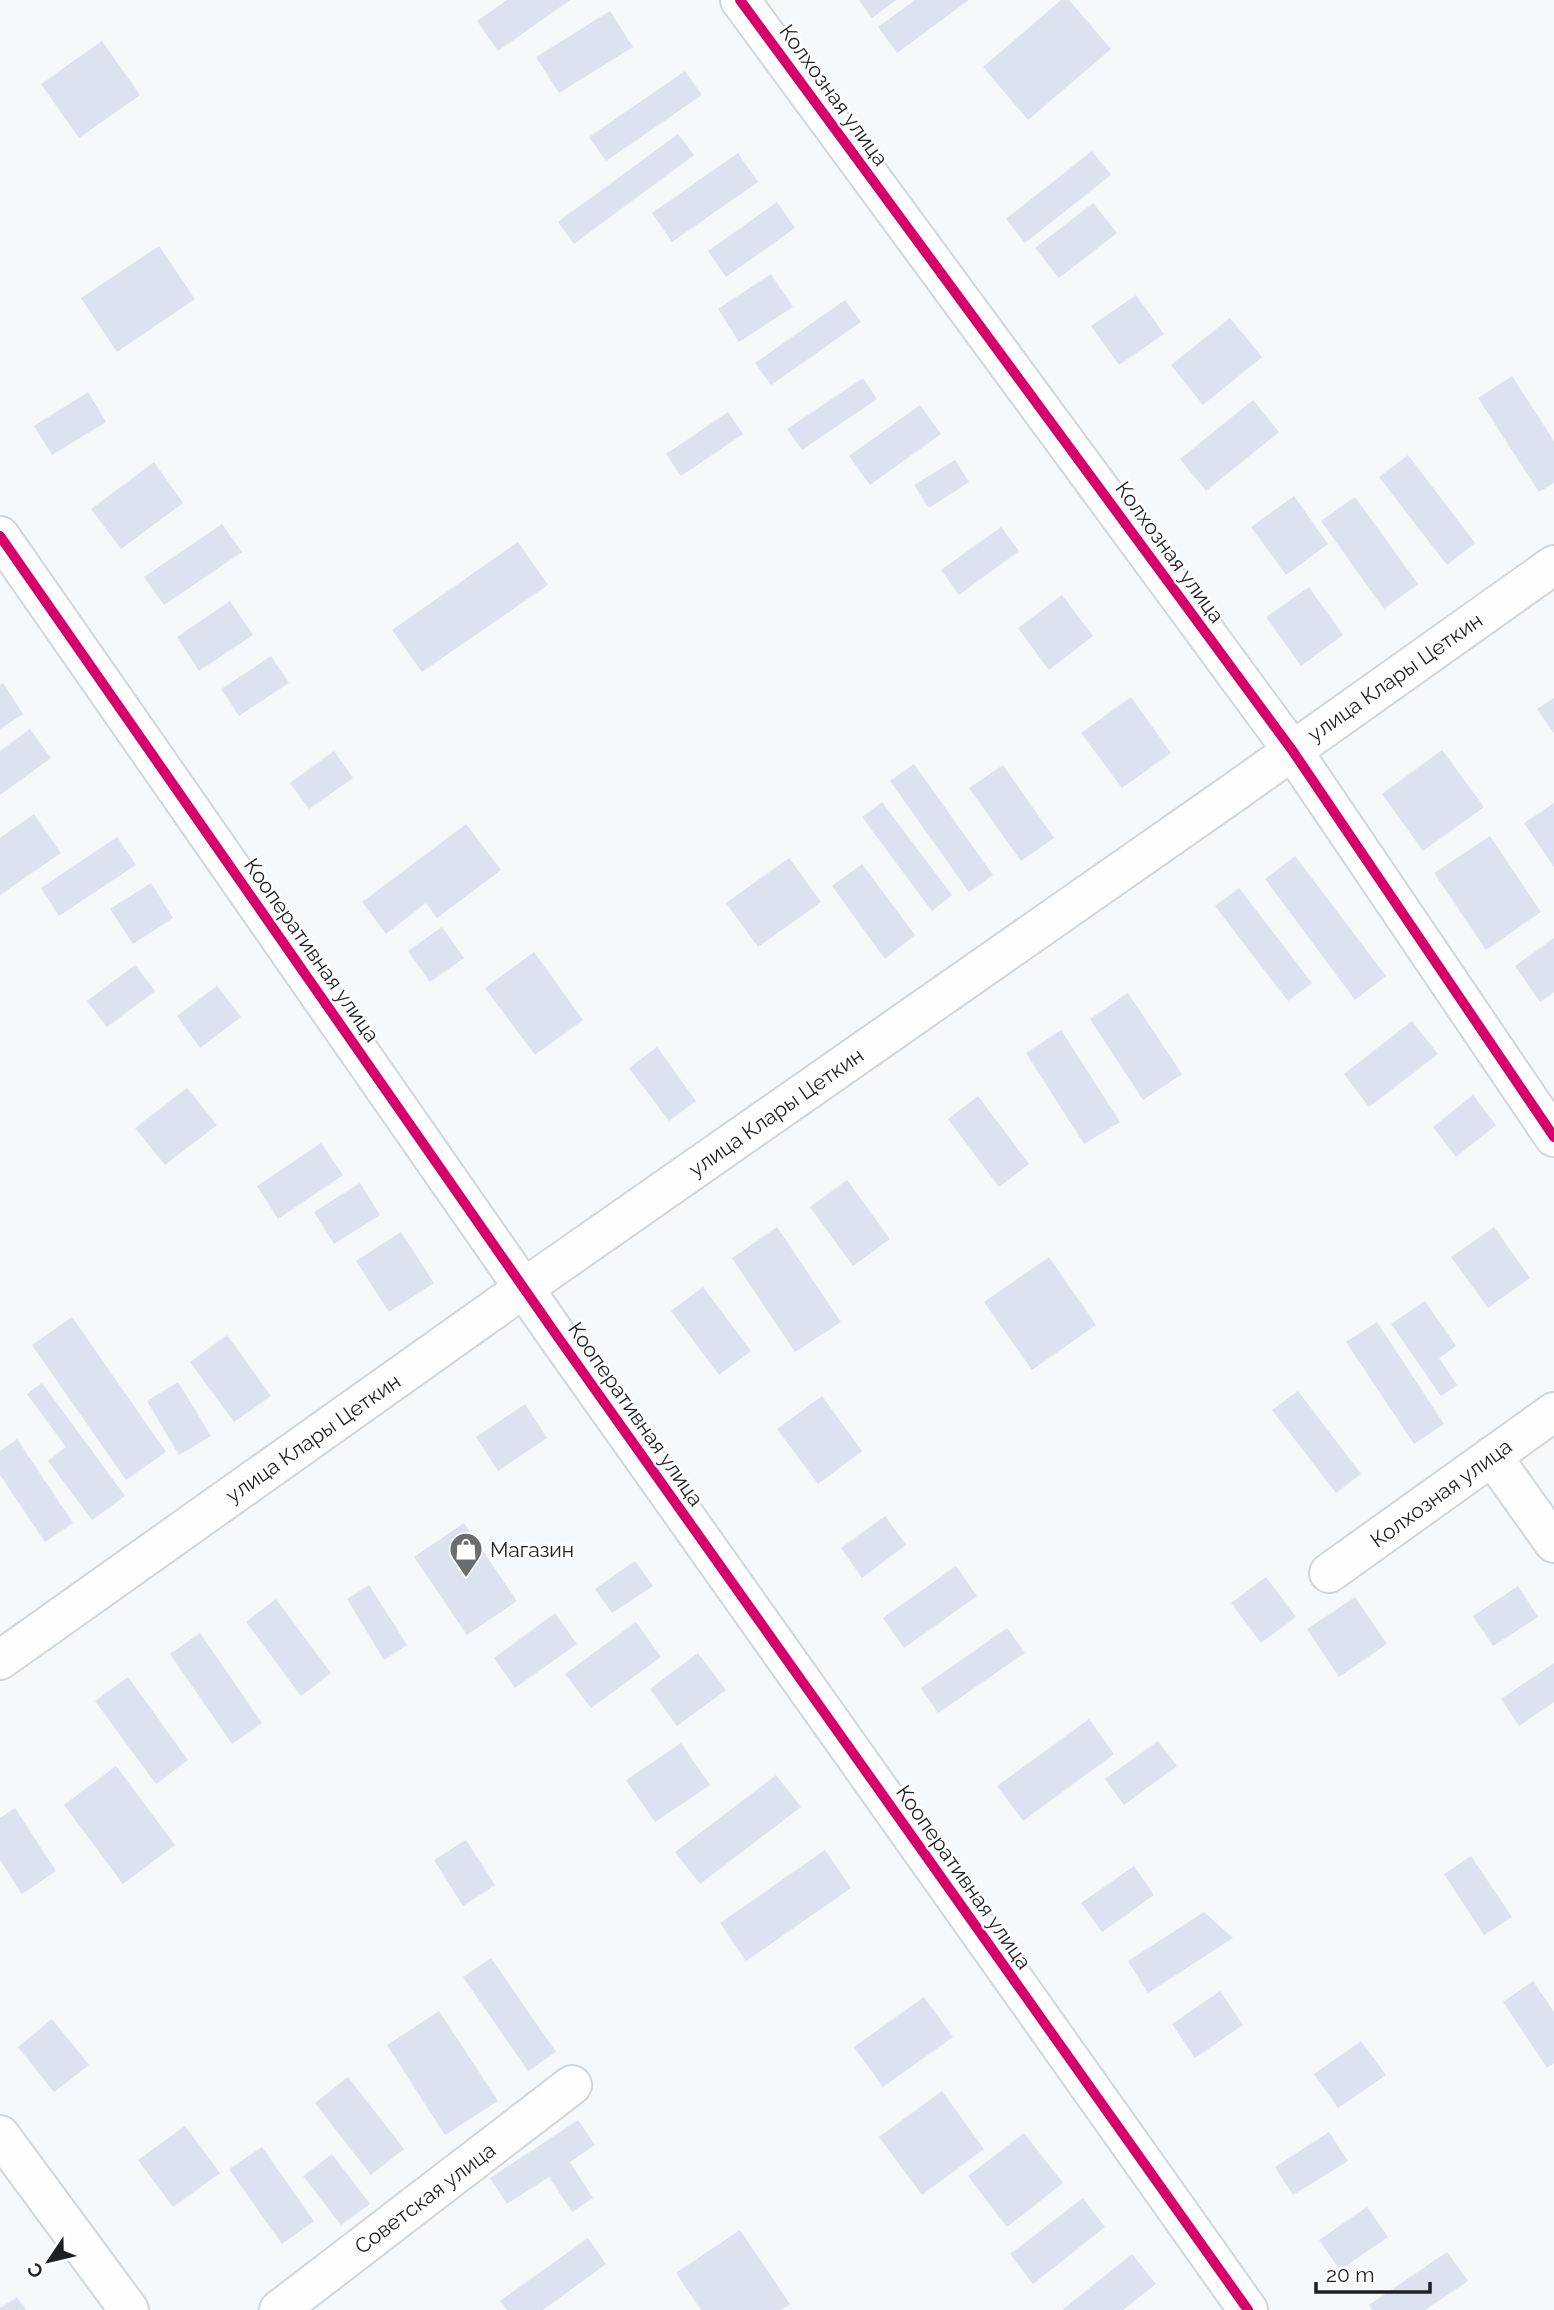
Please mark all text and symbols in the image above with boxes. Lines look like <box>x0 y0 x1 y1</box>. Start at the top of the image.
street label: Колхозная улица <box>774 19 894 171</box>
street label: Колхозная улица <box>1110 476 1230 628</box>
street label: улица Клары Цеткин <box>1303 607 1487 747</box>
street label: Кооперативная улица <box>239 853 385 1047</box>
street label: улица Клары Цеткин <box>684 1042 868 1182</box>
street label: Кооперативная улица <box>563 1317 709 1511</box>
street label: улица Клары Цеткин <box>221 1368 405 1508</box>
street label: Колхозная улица <box>1365 1433 1517 1553</box>
shop icon: Магазин <box>447 1530 485 1579</box>
place label: Магазин <box>490 1537 574 1562</box>
street label: Кооперативная улица <box>891 1780 1037 1974</box>
street label: Советская улица <box>350 2137 500 2259</box>
north arrow <box>14 2226 84 2296</box>
scale bar <box>1316 2250 1430 2294</box>
text: С <box>22 2259 48 2282</box>
text: 20 m <box>1326 2262 1374 2287</box>

